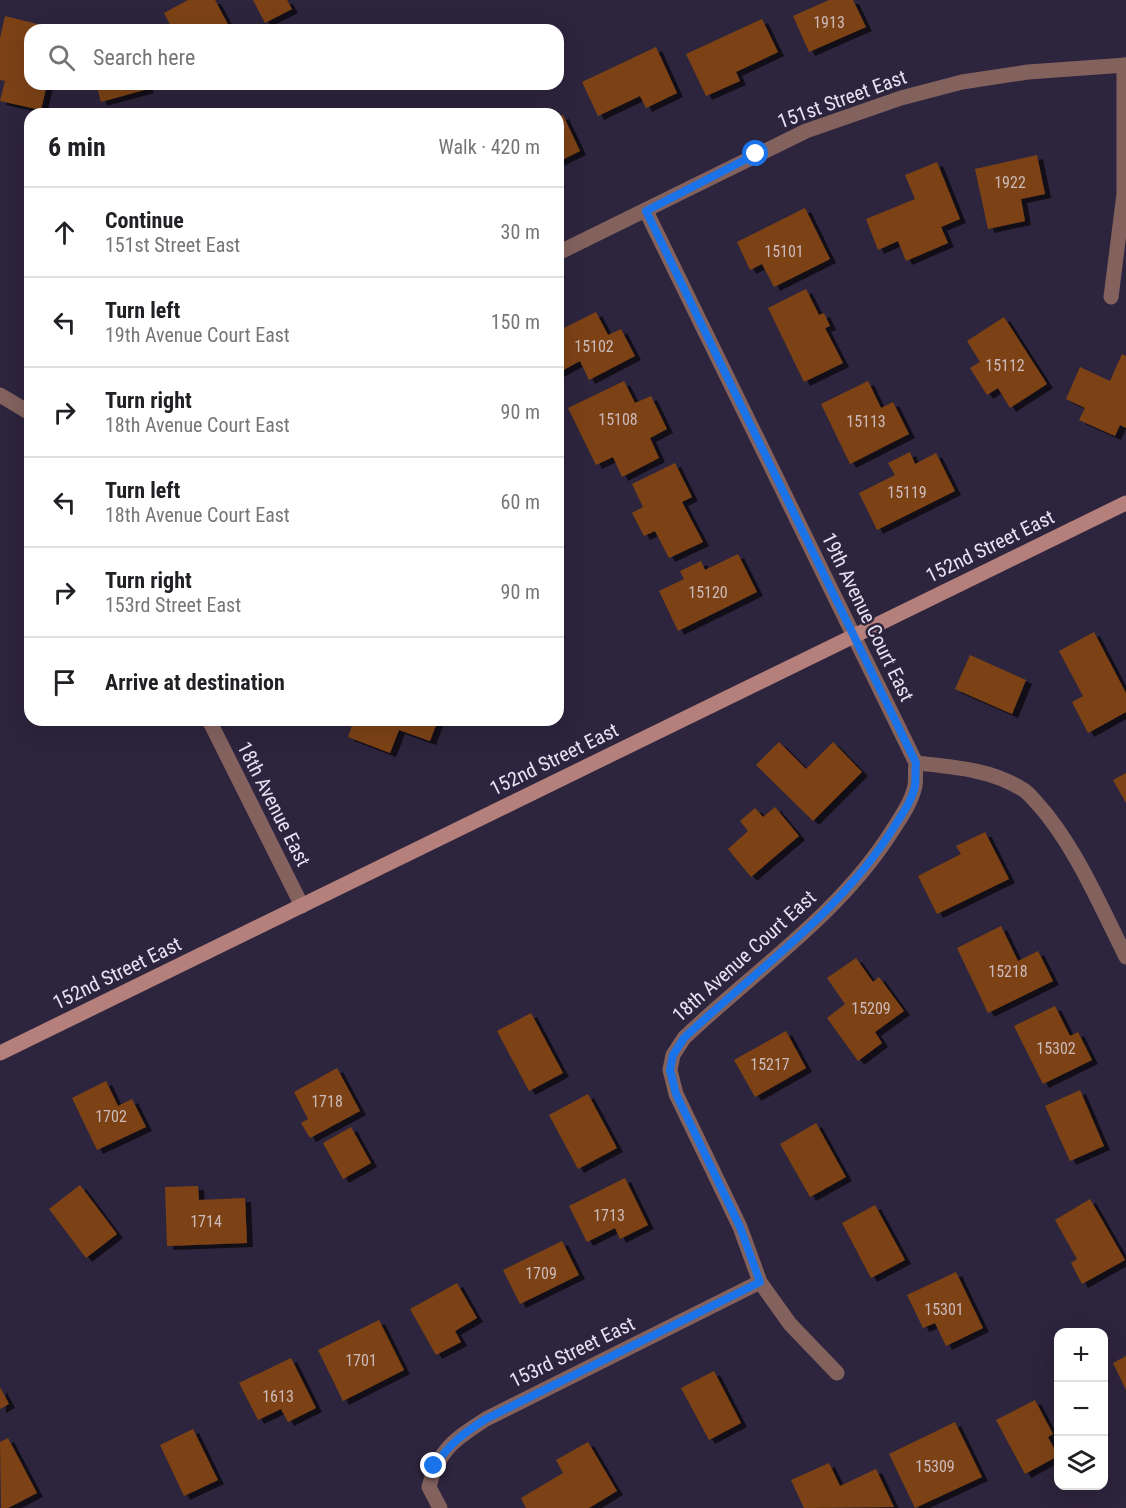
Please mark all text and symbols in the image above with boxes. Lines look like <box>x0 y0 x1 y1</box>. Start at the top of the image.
house number: 1913 <box>813 13 845 32</box>
search box <box>24 24 564 90</box>
icon: search <box>45 41 78 74</box>
text: Search here <box>93 45 195 70</box>
street label: 151st Street East <box>774 65 910 133</box>
text: 6 min <box>48 132 106 162</box>
text: Walk · 420 m <box>439 135 540 159</box>
route start <box>742 140 768 166</box>
house number: 1922 <box>994 173 1026 192</box>
text: Continue <box>105 208 184 233</box>
icon: ahead <box>48 216 81 249</box>
text: 30 m <box>501 220 540 244</box>
text: 151st Street East <box>105 233 240 257</box>
house number: 15101 <box>764 242 804 261</box>
text: Turn left <box>105 298 180 323</box>
icon: left <box>48 306 81 339</box>
text: 150 m <box>491 310 540 334</box>
text: 19th Avenue Court East <box>105 323 290 347</box>
house number: 15102 <box>574 337 614 356</box>
house number: 15112 <box>985 356 1025 375</box>
text: Turn right <box>105 388 192 413</box>
icon: right <box>48 396 81 429</box>
text: 90 m <box>501 400 540 424</box>
house number: 15108 <box>598 410 638 429</box>
house number: 15113 <box>846 412 886 431</box>
text: 18th Avenue Court East <box>105 413 290 437</box>
text: Turn left <box>105 478 180 503</box>
house number: 15119 <box>887 483 927 502</box>
icon: left <box>48 486 81 519</box>
text: 60 m <box>501 490 540 514</box>
text: 18th Avenue Court East <box>105 503 290 527</box>
street label: 152nd Street East <box>922 505 1058 587</box>
street label: 19th Avenue Court East <box>817 529 919 705</box>
text: Turn right <box>105 568 192 593</box>
icon: right <box>48 576 81 609</box>
text: 90 m <box>501 580 540 604</box>
house number: 15120 <box>688 583 728 602</box>
text: 153rd Street East <box>105 593 241 617</box>
icon: arrive <box>48 666 81 699</box>
text: Arrive at destination <box>105 670 285 695</box>
street label: 152nd Street East <box>486 718 622 800</box>
street label: 18th Avenue East <box>232 738 316 870</box>
street label: 18th Avenue Court East <box>667 885 821 1027</box>
street label: 152nd Street East <box>49 932 185 1014</box>
house number: 15218 <box>988 962 1028 981</box>
house number: 15209 <box>851 999 891 1018</box>
house number: 15302 <box>1036 1039 1076 1058</box>
house number: 15217 <box>750 1055 790 1074</box>
house number: 1718 <box>311 1092 343 1111</box>
house number: 1702 <box>95 1107 127 1126</box>
house number: 1713 <box>593 1206 625 1225</box>
house number: 1714 <box>190 1212 222 1231</box>
house number: 1709 <box>525 1264 557 1283</box>
house number: 15301 <box>924 1300 964 1319</box>
street label: 153rd Street East <box>506 1311 638 1393</box>
map controls <box>1054 1328 1108 1490</box>
button: + <box>1054 1328 1108 1382</box>
house number: 1701 <box>345 1351 377 1370</box>
button: − <box>1054 1382 1108 1436</box>
house number: 1613 <box>262 1387 294 1406</box>
button: layers <box>1054 1436 1108 1490</box>
route end <box>420 1452 446 1478</box>
house number: 15309 <box>915 1457 955 1476</box>

